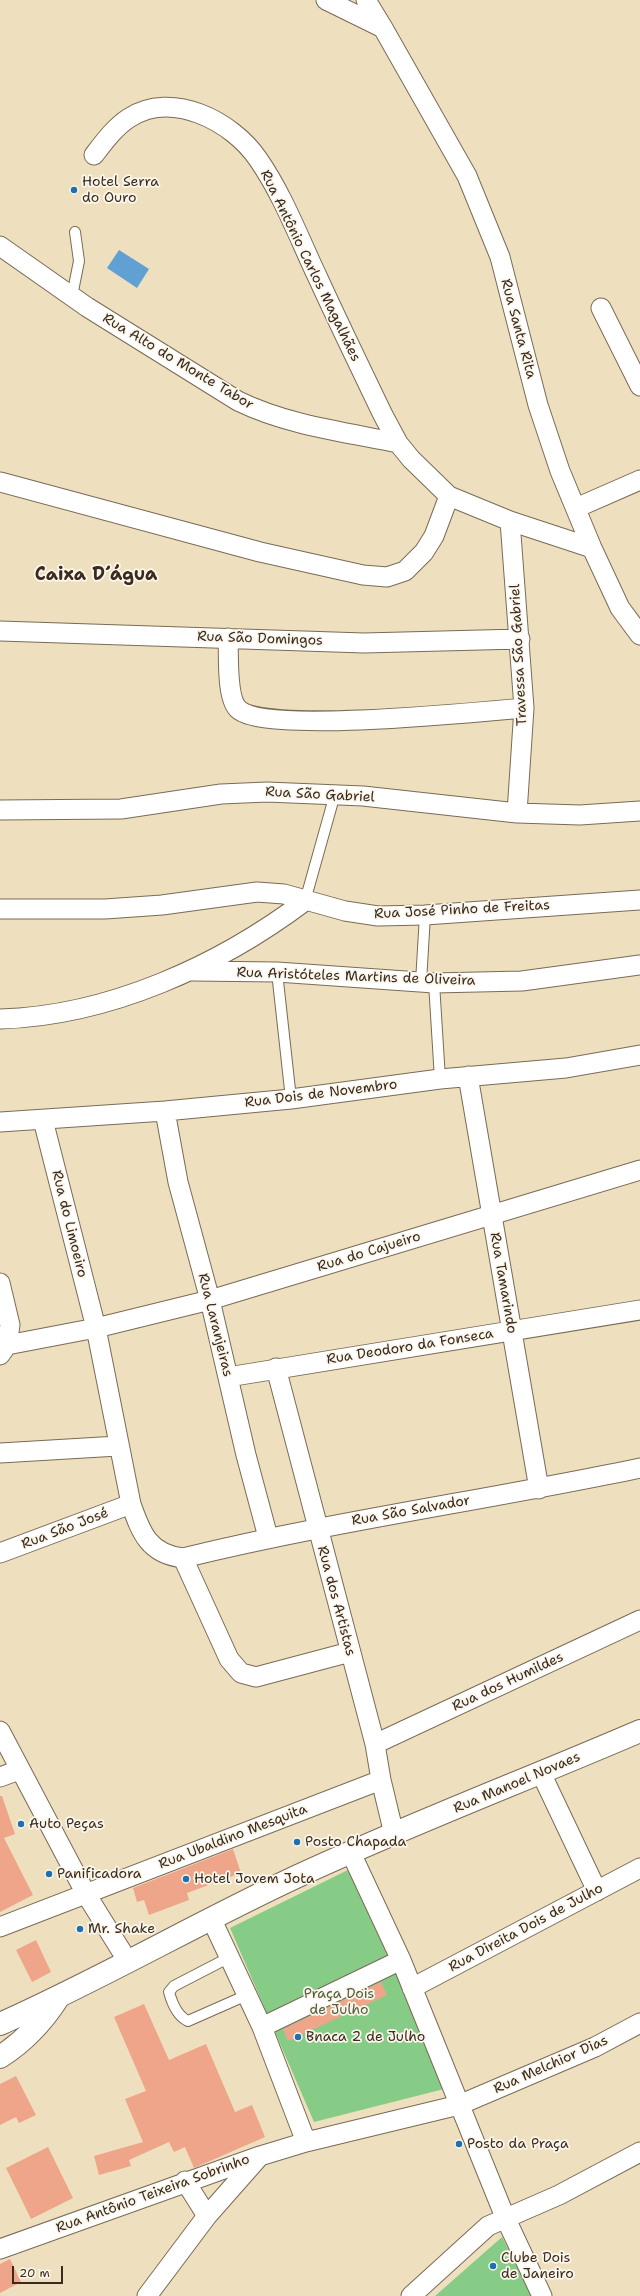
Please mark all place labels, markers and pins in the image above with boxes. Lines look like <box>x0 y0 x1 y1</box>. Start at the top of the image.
place label: Hotel Serra do Ouro <box>82 174 159 206</box>
marker: Hotel Serra do Ouro <box>69 185 79 195</box>
place label: Auto Peças <box>29 1816 104 1832</box>
marker: Auto Peças <box>16 1819 26 1829</box>
place label: Posto Chapada <box>305 1834 406 1850</box>
marker: Posto Chapada <box>292 1837 302 1847</box>
place label: Panificadora <box>57 1866 141 1882</box>
marker: Panificadora <box>44 1869 54 1879</box>
place label: Hotel Jovem Jota <box>194 1871 315 1887</box>
marker: Hotel Jovem Jota <box>181 1874 191 1884</box>
place label: Mr. Shake <box>88 1921 155 1937</box>
marker: Mr. Shake <box>75 1924 85 1934</box>
place label: Bnaca 2 de Julho <box>306 2029 425 2045</box>
marker: Bnaca 2 de Julho <box>293 2032 303 2042</box>
place label: Posto da Praça <box>467 2136 569 2152</box>
marker: Posto da Praça <box>454 2139 464 2149</box>
place label: Clube Dois de Janeiro <box>501 2250 574 2282</box>
marker: Clube Dois de Janeiro <box>488 2261 498 2271</box>

